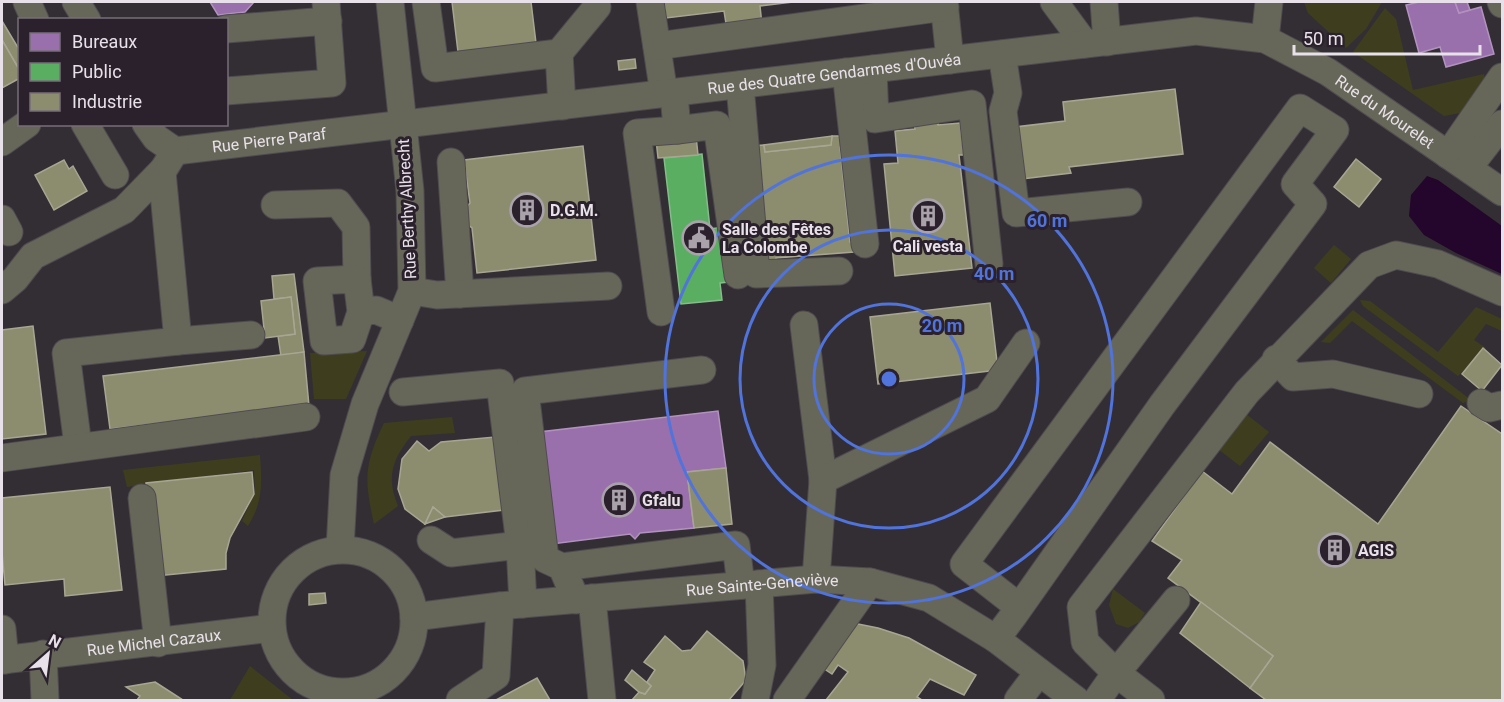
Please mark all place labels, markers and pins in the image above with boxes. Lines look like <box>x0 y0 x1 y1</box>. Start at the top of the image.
building icon: D.G.M. <box>509 192 545 228</box>
building icon: Cali vesta <box>910 198 946 234</box>
place label: D.G.M. <box>550 201 598 220</box>
public building icon: Salle des Fêtes La Colombe <box>681 220 717 256</box>
place label: Salle des Fêtes La Colombe <box>722 220 831 257</box>
place label: Cali vesta <box>893 237 964 256</box>
centre of rings <box>879 369 899 389</box>
building icon: Gfalu <box>601 482 637 518</box>
place label: Gfalu <box>642 491 680 510</box>
building icon: AGIS <box>1317 532 1353 568</box>
place label: AGIS <box>1358 541 1394 560</box>

